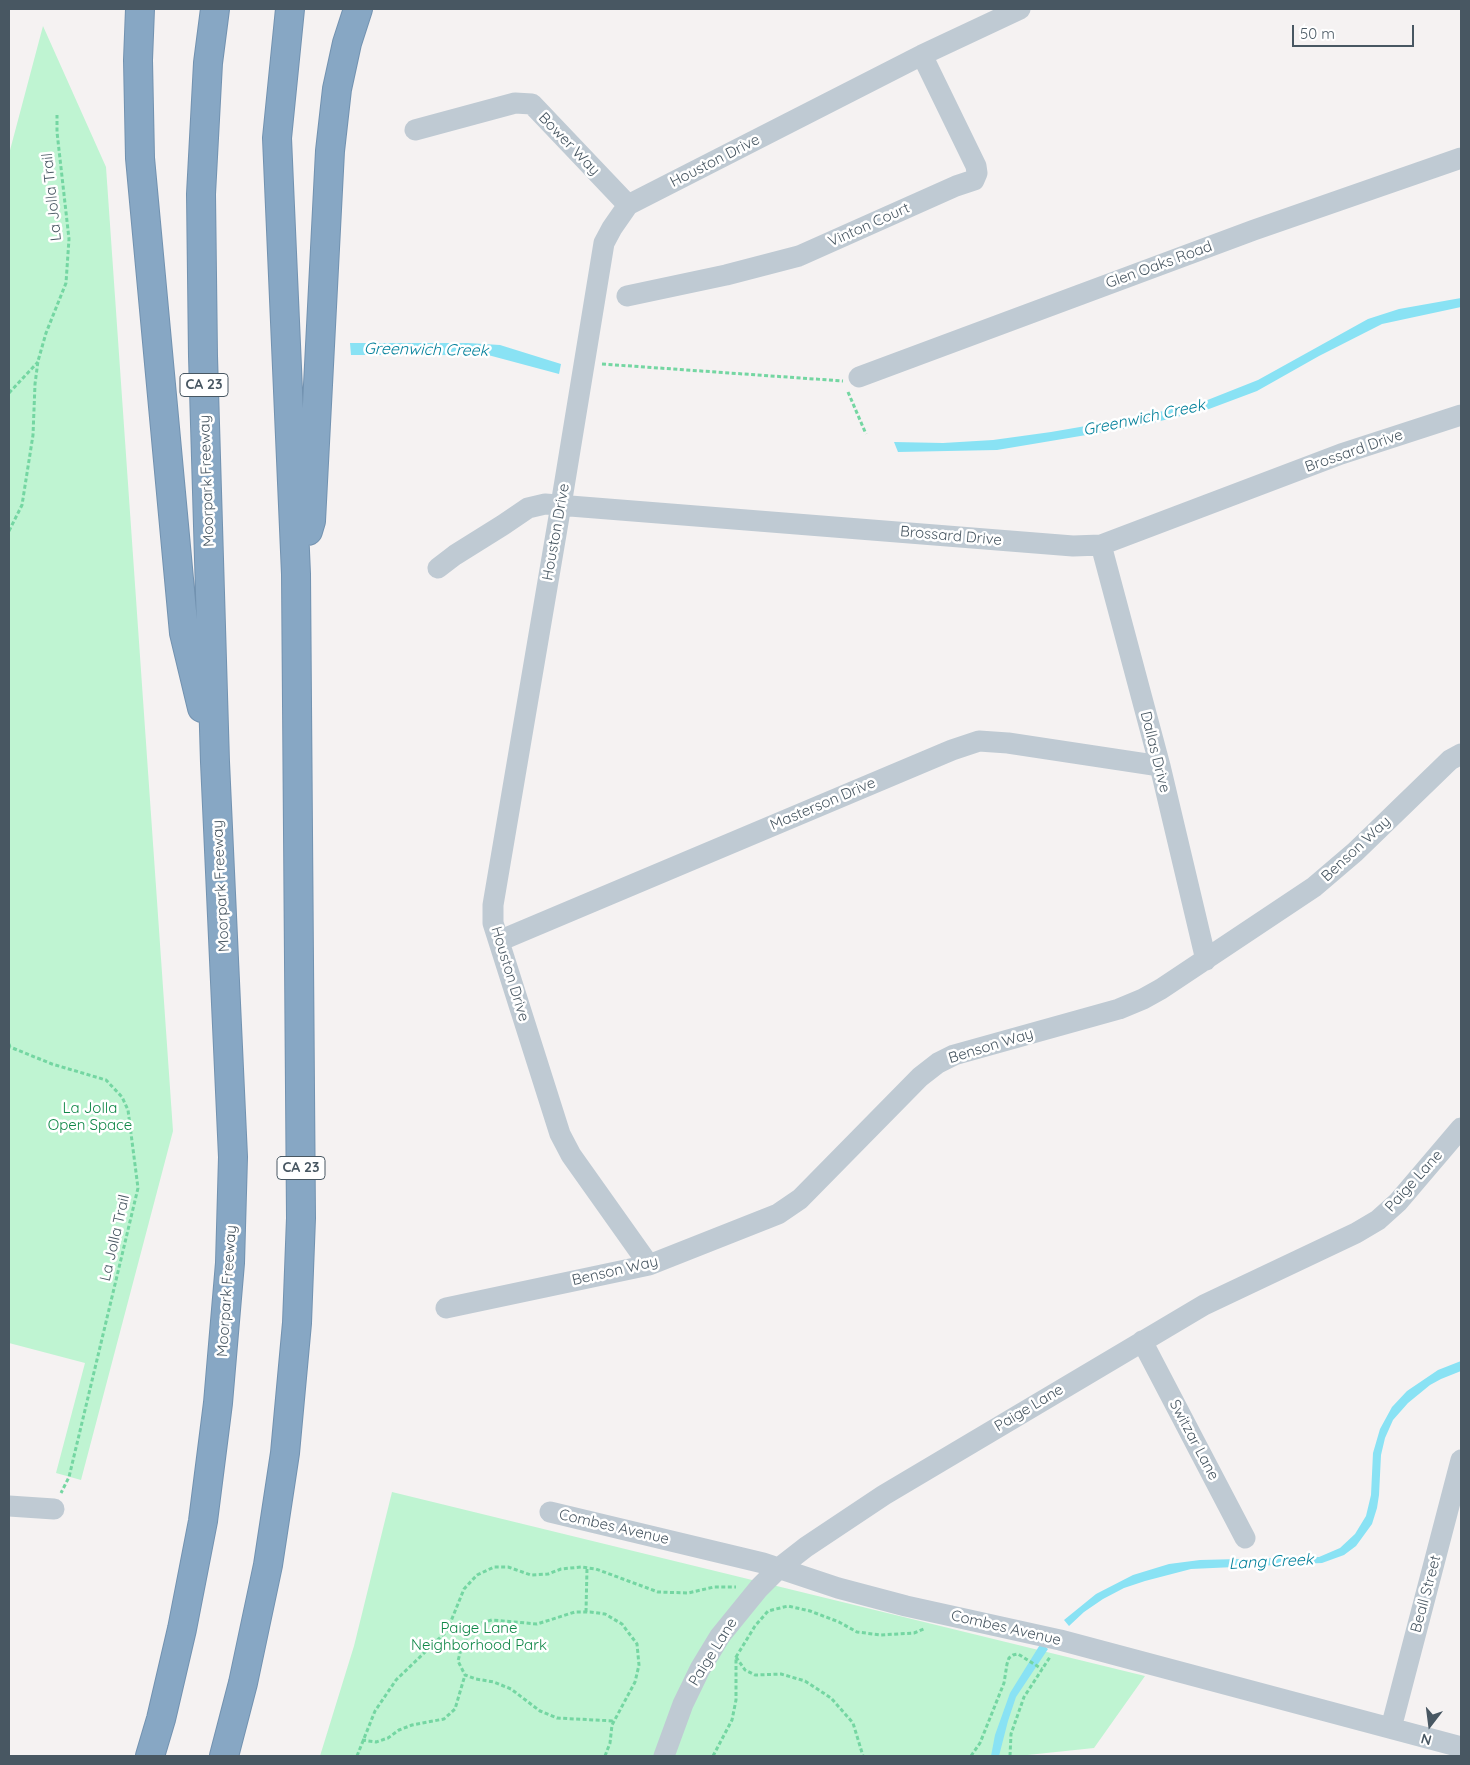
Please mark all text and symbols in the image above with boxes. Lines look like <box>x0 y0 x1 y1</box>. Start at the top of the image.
scale bar <box>1295 15 1418 47</box>
text: 50 m <box>1300 24 1335 43</box>
street label: Bower Way <box>535 109 603 179</box>
street label: Houston Drive <box>667 131 763 191</box>
street label: La Jolla Trail <box>38 152 66 242</box>
street label: Vinton Court <box>826 199 912 251</box>
street label: Glen Oaks Road <box>1103 237 1215 293</box>
water label: Greenwich Creek <box>364 339 488 361</box>
road number: CA 23 <box>180 374 228 396</box>
water label: Greenwich Creek <box>1081 396 1207 440</box>
street label: Moorpark Freeway <box>196 415 218 547</box>
street label: Brossard Drive <box>1303 426 1405 476</box>
street label: Houston Drive <box>539 482 573 582</box>
street label: Brossard Drive <box>899 523 1003 549</box>
street label: Dallas Drive <box>1136 710 1174 794</box>
street label: Masterson Drive <box>768 774 878 834</box>
street label: Benson Way <box>1318 813 1394 885</box>
street label: Moorpark Freeway <box>209 820 233 952</box>
street label: Houston Drive <box>487 924 533 1024</box>
street label: Benson Way <box>946 1025 1036 1067</box>
park label: La Jolla Open Space <box>48 1099 132 1134</box>
street label: Paige Lane <box>1382 1146 1446 1216</box>
road number: CA 23 <box>277 1156 325 1180</box>
street label: La Jolla Trail <box>96 1193 134 1283</box>
street label: Moorpark Freeway <box>213 1224 241 1358</box>
street label: Benson Way <box>570 1252 660 1290</box>
street label: Paige Lane <box>991 1380 1067 1436</box>
street label: Switzar Lane <box>1165 1397 1223 1483</box>
street label: Combes Avenue <box>557 1506 671 1548</box>
water label: Lang Creek <box>1228 1550 1314 1574</box>
street label: Beall Street <box>1407 1553 1445 1635</box>
street label: Combes Avenue <box>949 1607 1063 1649</box>
street label: Paige Lane <box>685 1615 741 1689</box>
park label: Paige Lane Neighborhood Park <box>411 1619 547 1654</box>
north arrow <box>1405 1700 1455 1750</box>
text: N <box>1419 1729 1433 1750</box>

